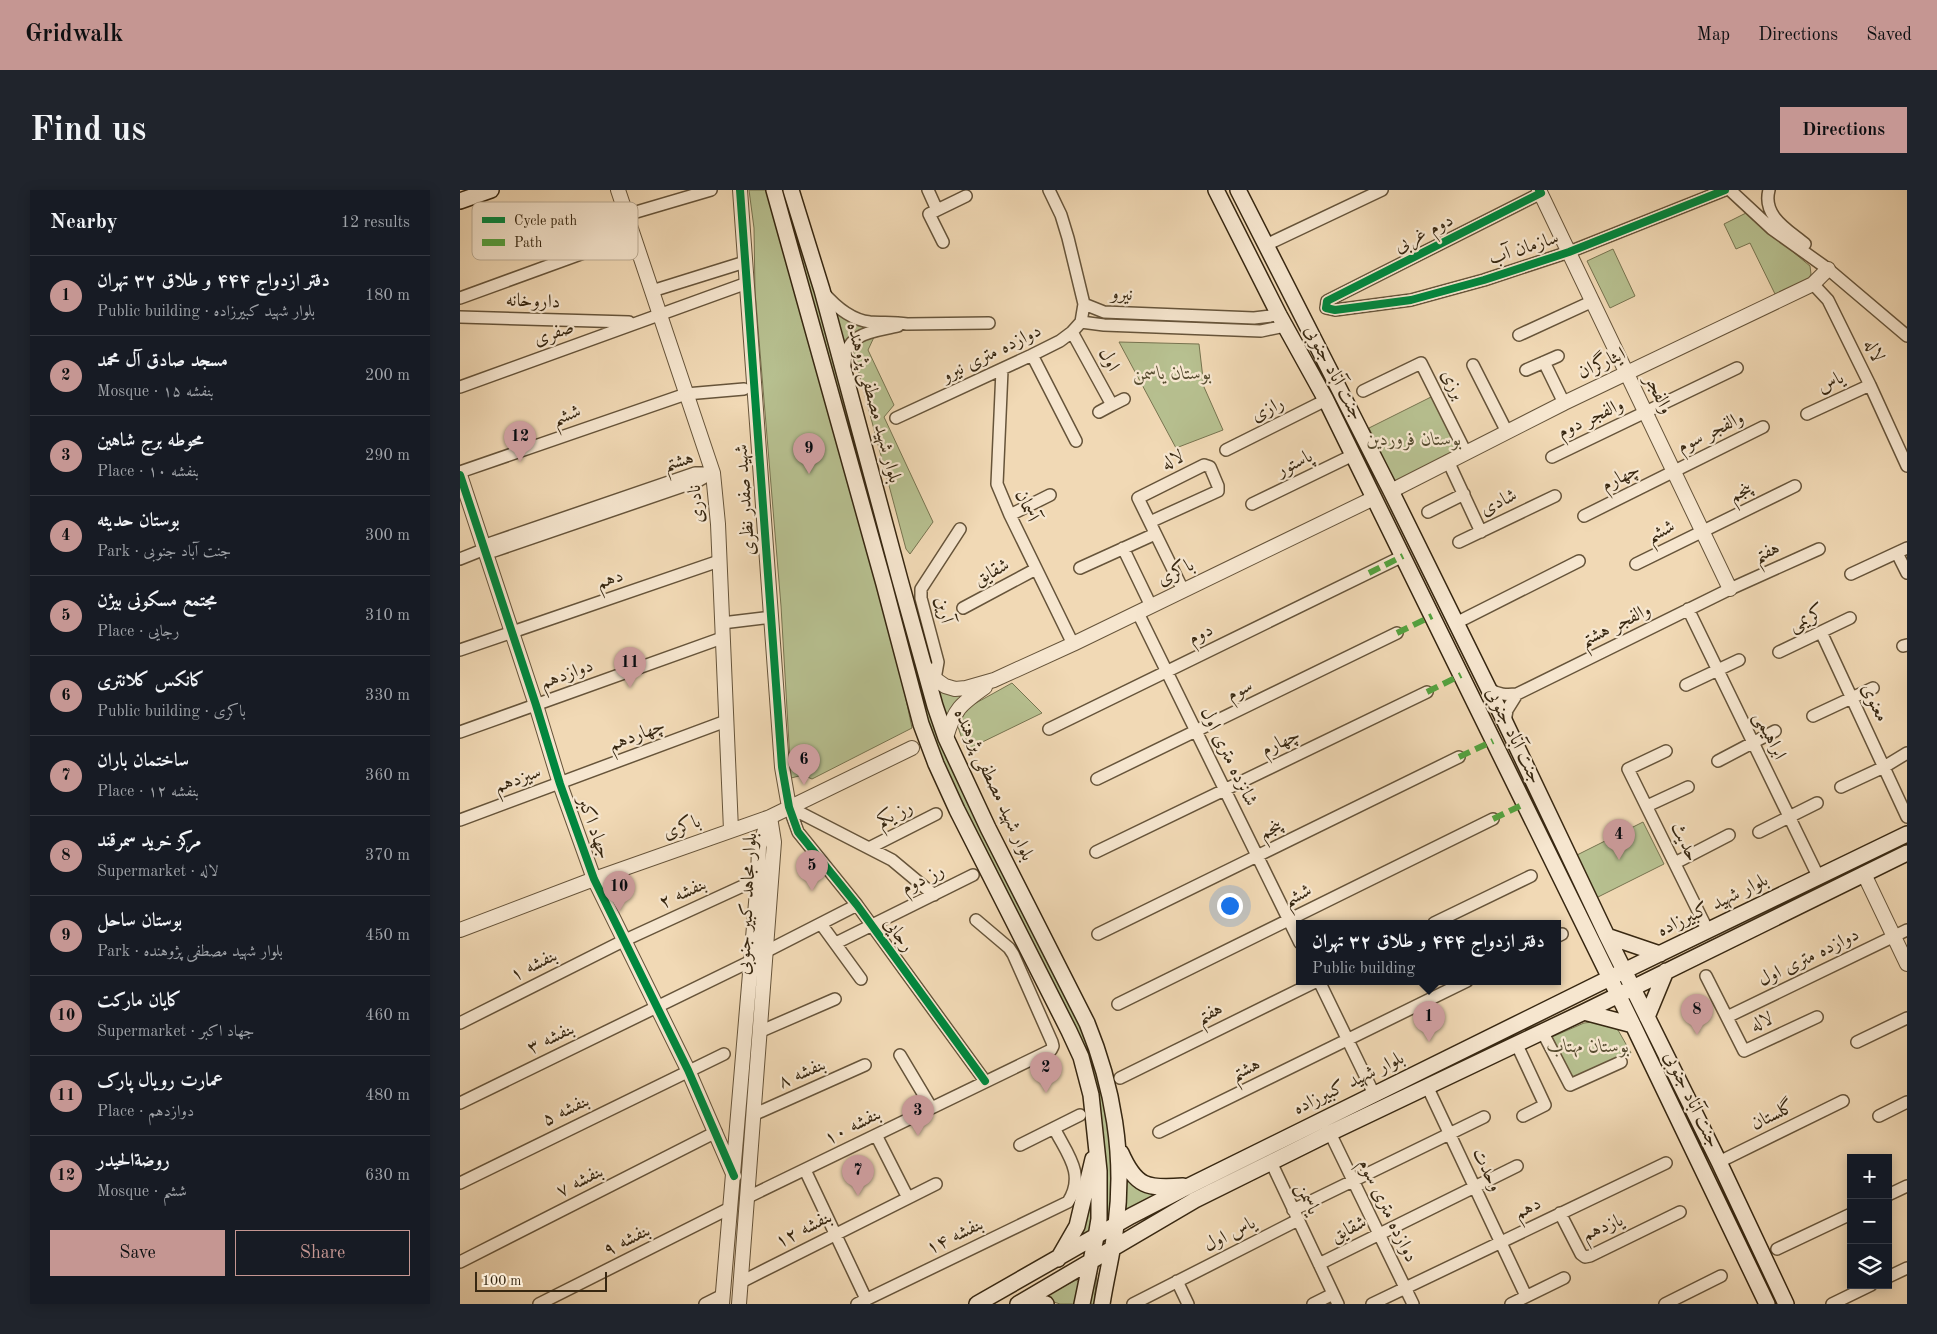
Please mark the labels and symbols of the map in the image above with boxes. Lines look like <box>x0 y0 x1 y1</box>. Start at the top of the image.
legend <box>472 202 638 260</box>
street label: دوم غربی <box>1391 211 1459 261</box>
text: Cycle path <box>514 214 577 228</box>
street label: سازمان آب <box>1486 226 1561 269</box>
text: Path <box>514 236 543 250</box>
street label: نیرو <box>1109 285 1133 305</box>
street label: داروخانه <box>505 292 561 312</box>
street label: صفری <box>531 318 577 351</box>
street label: بلوار شهید مصطفی پژوهنده <box>840 321 904 486</box>
street label: جنت آباد جنوبی <box>1297 321 1369 425</box>
street label: دوازده متری نیرو <box>937 322 1045 387</box>
street label: لاله <box>1859 337 1887 365</box>
street label: ایثارگران <box>1573 340 1629 383</box>
street label: اول <box>1094 345 1122 375</box>
park label: بوستان یاسمن <box>1132 365 1212 386</box>
street label: برزی <box>1437 367 1468 404</box>
street label: یاس <box>1815 368 1849 398</box>
street label: والفجر <box>1639 371 1675 418</box>
street label: رازی <box>1249 394 1287 426</box>
street label: والفجر دوم <box>1555 396 1629 447</box>
street label: ششم <box>550 402 586 437</box>
street label: والفجر سوم <box>1675 409 1750 462</box>
pin: 12 <box>504 421 536 462</box>
park label: بوستان فروردین <box>1366 431 1462 451</box>
pin: 9 <box>793 433 825 474</box>
street label: شهید صفدر نظری <box>733 444 760 556</box>
street label: لاله <box>1159 447 1187 475</box>
street label: پاستور <box>1272 447 1318 483</box>
street label: هشتم <box>662 449 698 483</box>
street label: چهارم <box>1599 460 1646 500</box>
street label: پنجم <box>1727 479 1760 513</box>
street label: نادری <box>686 484 708 524</box>
street label: آسمان <box>1010 486 1045 526</box>
street label: شادی <box>1478 486 1520 520</box>
street label: ششم <box>1644 517 1682 554</box>
street label: هفتم <box>1751 539 1786 574</box>
street label: باکری <box>1154 554 1197 590</box>
street label: شقایق <box>971 556 1013 591</box>
street label: دهم <box>594 567 628 600</box>
street label: آرین <box>931 594 959 627</box>
street label: والفجر هشتم <box>1578 601 1658 658</box>
street label: کریمی <box>1785 601 1829 637</box>
street label: دوم <box>1186 621 1218 653</box>
pin: 11 <box>614 647 646 688</box>
street label: دوازدهم <box>538 657 598 700</box>
street label: سوم <box>1224 677 1258 710</box>
street label: معنوی <box>1856 681 1891 726</box>
street label: جنت آباد جنوبی <box>1479 684 1547 788</box>
street label: شانزده متری اول <box>1196 705 1260 809</box>
street label: بلوار شهید مصطفی پژوهنده <box>948 706 1037 865</box>
street label: ابراهیمی <box>1748 709 1789 764</box>
street label: چهاردهم <box>606 717 670 762</box>
street label: چهارم <box>1259 726 1306 765</box>
pin: 6 <box>788 744 820 785</box>
street label: سیزدهم <box>492 763 546 804</box>
street label: جهاد اکبر <box>572 792 614 862</box>
street label: رز یکم <box>873 796 919 837</box>
street label: باکری <box>660 811 703 844</box>
street label: پنجم <box>1257 816 1290 850</box>
pin: 4 <box>1603 819 1635 860</box>
street label: حدیث <box>1667 820 1701 864</box>
street label: بلوار مجاهد کبیر جنوبی <box>734 832 764 976</box>
pin: 5 <box>796 850 828 891</box>
street label: رز دوم <box>899 861 950 903</box>
street label: بلوار شهید کبیرزاده <box>1654 870 1772 942</box>
pin: 10 <box>603 871 635 912</box>
street label: بنفشه ۲ <box>657 875 709 913</box>
street label: ششم <box>1281 881 1319 918</box>
your location <box>1217 893 1243 919</box>
street label: رجایی <box>878 914 917 957</box>
street label: دوازده متری اول <box>1756 925 1862 991</box>
street label: بنفشه ۱ <box>508 946 560 986</box>
pin: 8 <box>1681 994 1713 1035</box>
street label: هفتم <box>1194 1000 1230 1036</box>
pin: 1 <box>1413 1001 1445 1042</box>
street label: لاله <box>1748 1010 1776 1036</box>
street label: بنفشه ۳ <box>525 1020 577 1058</box>
park label: بوستان مهتاب <box>1547 1038 1630 1058</box>
street label: بلوار شهید کبیرزاده <box>1290 1048 1408 1120</box>
street label: جنت آباد جنوبی <box>1657 1048 1725 1152</box>
pin: 2 <box>1030 1052 1062 1093</box>
street label: بنفشه ۸ <box>776 1055 828 1093</box>
street label: هشتم <box>1228 1055 1267 1092</box>
street label: بنفشه ۵ <box>540 1092 592 1130</box>
street label: گلستان <box>1747 1094 1798 1134</box>
pin: 3 <box>902 1095 934 1136</box>
street label: بنفشه ۱۰ <box>822 1105 884 1149</box>
street label: وحدت <box>1467 1145 1505 1195</box>
pin: 7 <box>842 1155 874 1196</box>
street label: دوازده متری سوم <box>1349 1156 1420 1268</box>
street label: بنفشه ۷ <box>554 1162 606 1202</box>
street label: یاسمن <box>1290 1180 1323 1220</box>
street label: دهم <box>1512 1195 1547 1230</box>
street label: بنفشه ۱۲ <box>773 1208 835 1252</box>
street label: یازدهم <box>1580 1211 1630 1251</box>
street label: یاس اول <box>1201 1213 1261 1257</box>
street label: شقایق <box>1328 1213 1370 1248</box>
street label: بنفشه ۱۴ <box>924 1215 986 1259</box>
street label: بنفشه ۹ <box>601 1221 653 1261</box>
scale bar <box>475 1269 608 1292</box>

